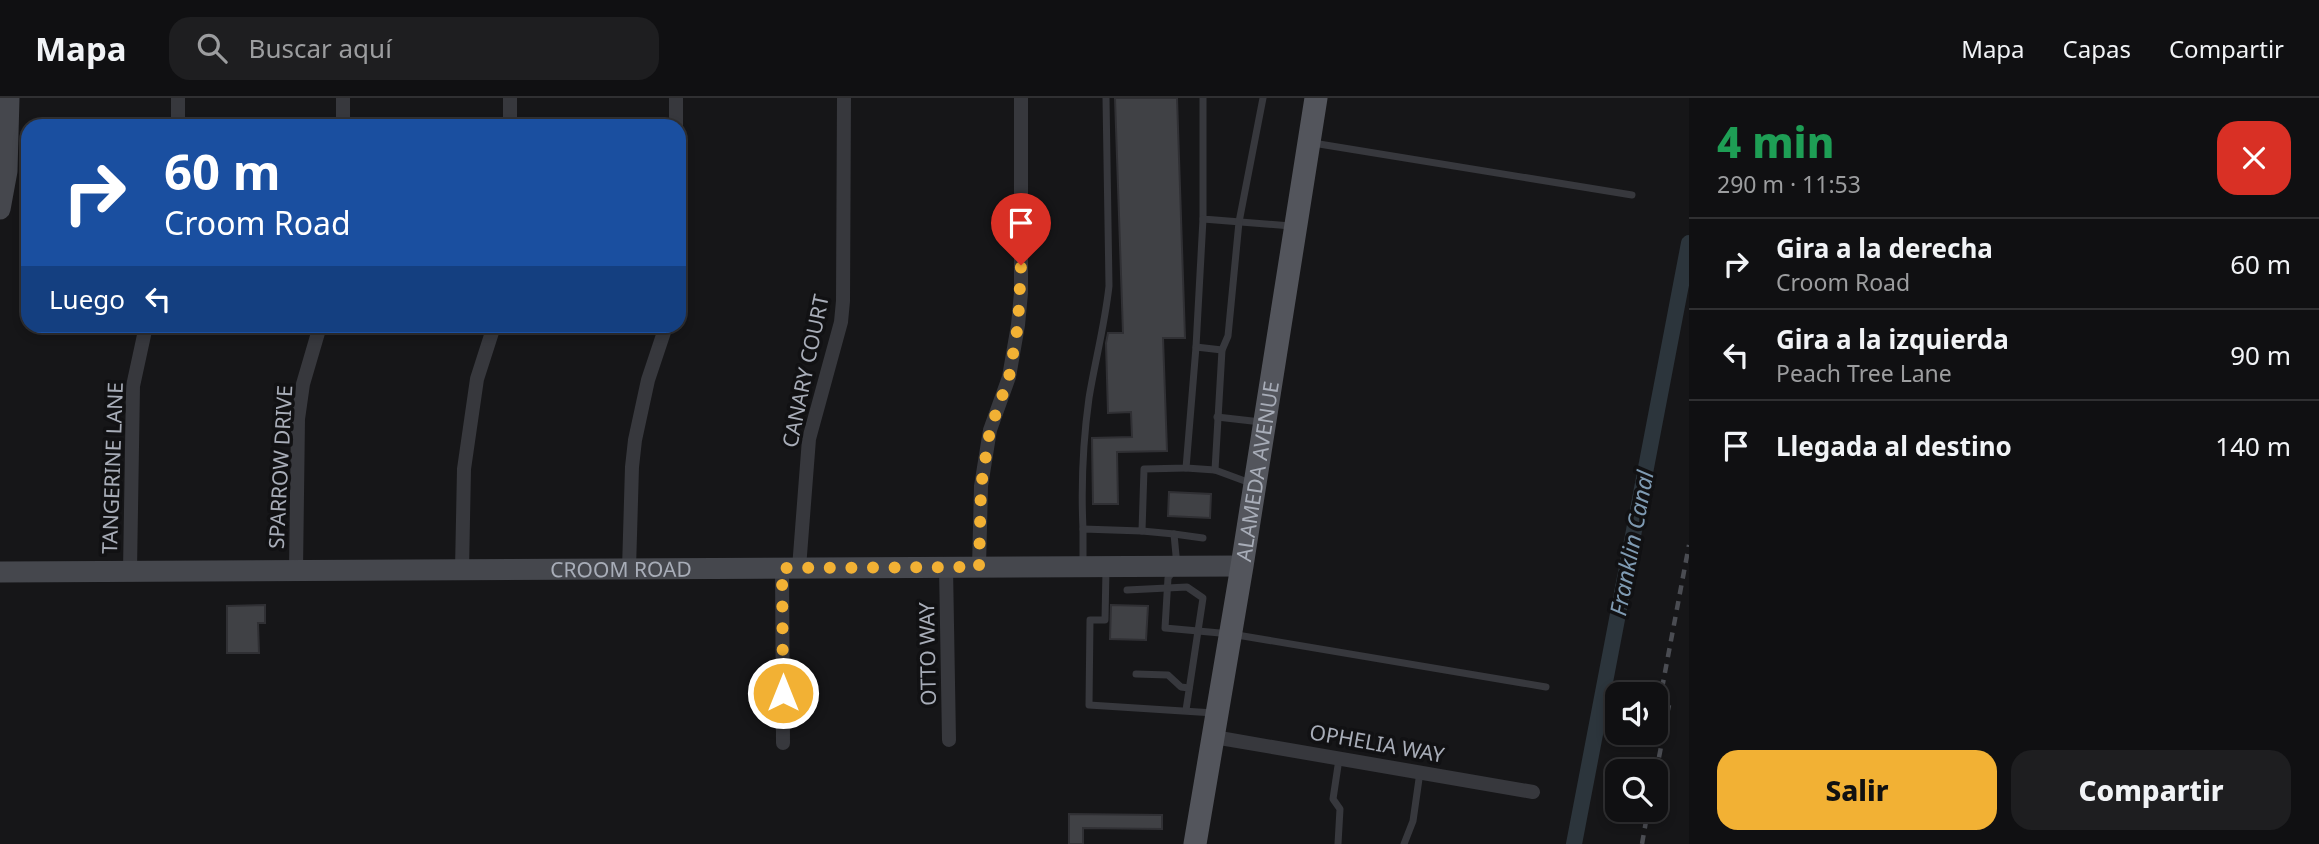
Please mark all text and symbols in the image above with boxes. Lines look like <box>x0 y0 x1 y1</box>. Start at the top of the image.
search box <box>169 17 659 80</box>
text: Mapa <box>35 26 127 71</box>
icon: search <box>193 29 231 67</box>
text: Buscar aquí <box>249 30 392 66</box>
text: Mapa <box>1961 32 2025 65</box>
text: Capas <box>2063 32 2131 65</box>
text: Compartir <box>2169 32 2284 65</box>
text: 4 min <box>1717 113 1834 170</box>
button: close <box>2217 121 2291 195</box>
text: 60 m <box>164 138 281 204</box>
icon: right <box>49 147 140 238</box>
text: 290 m · 11:53 <box>1717 168 1861 200</box>
pin <box>991 193 1051 265</box>
text: Croom Road <box>164 201 351 244</box>
icon: arrive <box>1002 204 1040 242</box>
text: Gira a la derecha <box>1776 230 1993 266</box>
icon: right <box>1717 245 1755 283</box>
text: 60 m <box>2230 246 2291 282</box>
text: Croom Road <box>1776 266 1910 298</box>
icon: left <box>139 280 177 318</box>
text: Luego <box>49 281 125 317</box>
street label: CANARY COURT <box>775 292 835 450</box>
text: Gira a la izquierda <box>1776 321 2009 357</box>
icon: left <box>1717 336 1755 374</box>
text: 90 m <box>2230 337 2291 373</box>
text: Peach Tree Lane <box>1776 357 1952 389</box>
street label: ALAMEDA AVENUE <box>1229 379 1285 563</box>
street label: TANGERINE LANE <box>95 382 129 554</box>
street label: SPARROW DRIVE <box>262 385 298 549</box>
icon: arrive <box>1717 427 1755 465</box>
text: Llegada al destino <box>1776 428 2012 464</box>
text: 140 m <box>2215 428 2291 464</box>
water label: Franklin Canal <box>1601 467 1661 618</box>
street label: CROOM ROAD <box>550 555 692 583</box>
street label: OTTO WAY <box>912 602 942 706</box>
position arrow <box>746 656 820 730</box>
map controls <box>1605 682 1668 822</box>
button: sound <box>1605 682 1668 745</box>
street label: OPHELIA WAY <box>1308 717 1447 769</box>
button: Salir <box>1717 750 1997 830</box>
button: Compartir <box>2011 750 2291 830</box>
button: search <box>1605 759 1668 822</box>

